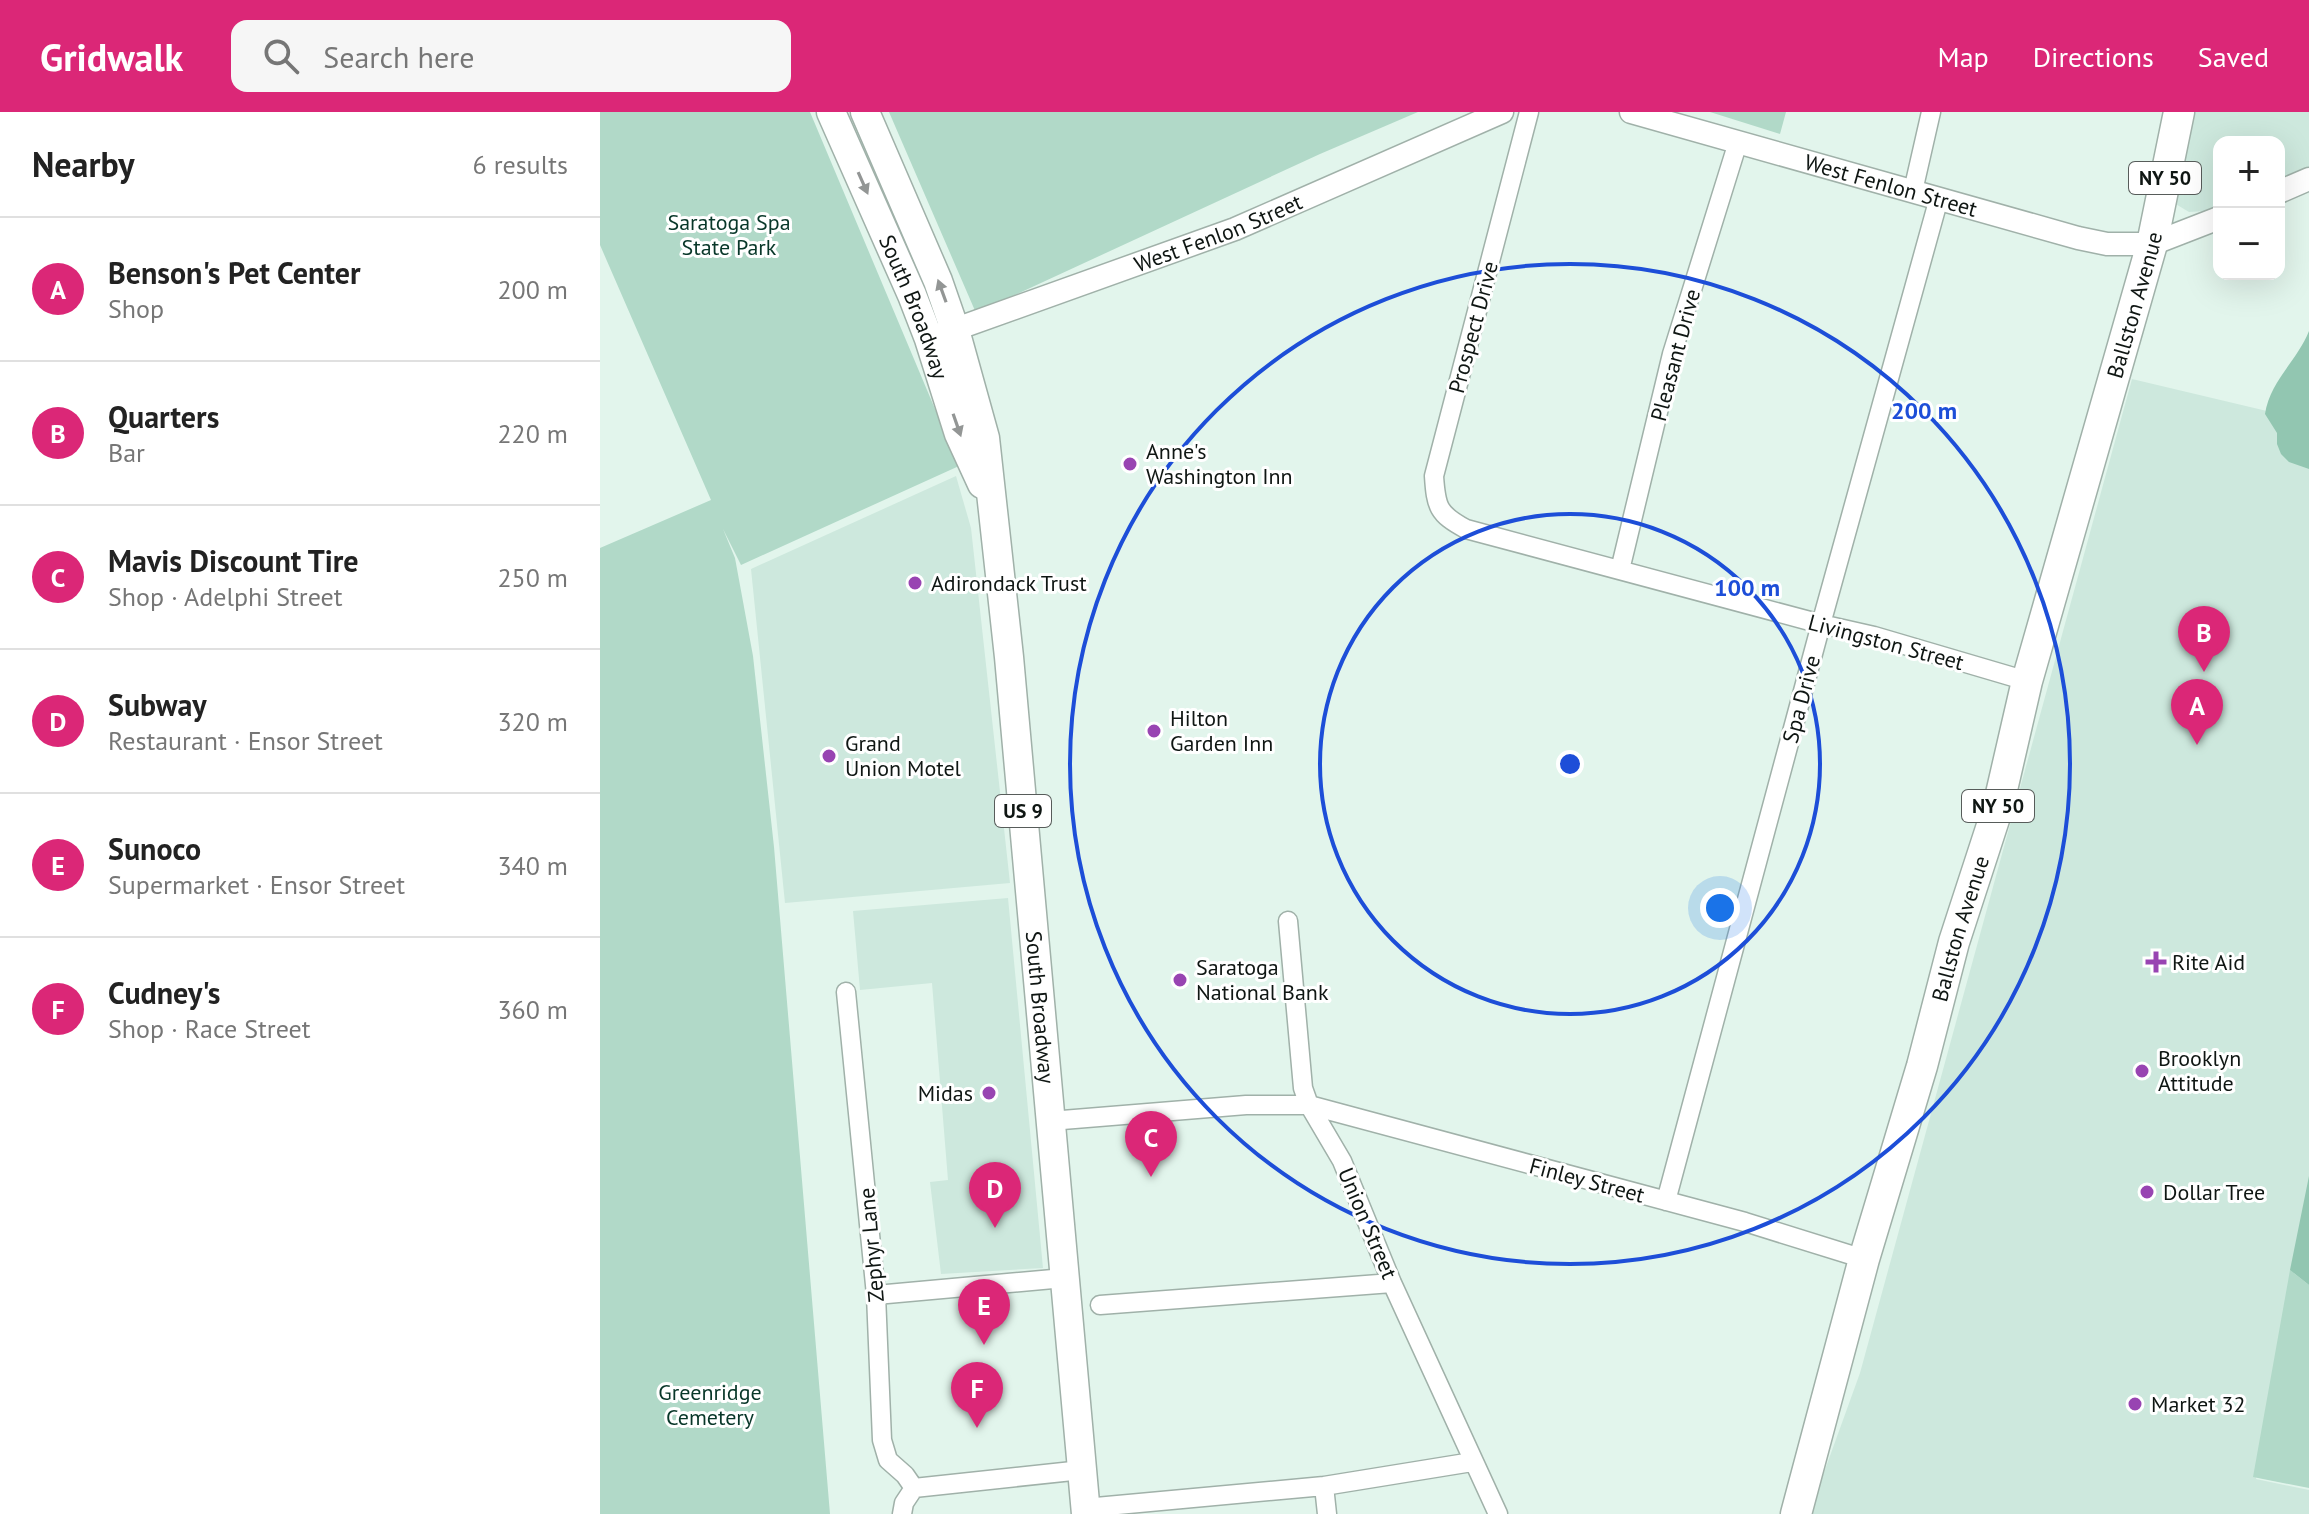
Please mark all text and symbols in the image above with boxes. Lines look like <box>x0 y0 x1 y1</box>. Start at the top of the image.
search box <box>231 20 791 92</box>
text: Gridwalk <box>40 32 183 81</box>
icon: search <box>259 34 303 78</box>
text: Search here <box>323 37 475 76</box>
text: Map <box>1938 38 1989 75</box>
text: Directions <box>2033 38 2154 75</box>
text: Saved <box>2198 38 2269 75</box>
map controls <box>2213 136 2285 280</box>
button: + <box>2213 136 2285 208</box>
text: Nearby <box>32 142 134 186</box>
text: 6 results <box>473 148 568 181</box>
street label: West Fenlon Street <box>1801 148 1981 223</box>
road number: NY 50 <box>2129 162 2201 194</box>
one-way arrow <box>856 172 869 195</box>
street label: West Fenlon Street <box>1130 187 1307 278</box>
park label: Saratoga Spa State Park <box>667 208 791 261</box>
button: − <box>2213 208 2285 280</box>
street label: Ballston Avenue <box>2100 229 2168 381</box>
street label: South Broadway <box>873 230 955 383</box>
text: Benson's Pet Center <box>108 253 360 292</box>
street label: Prospect Drive <box>1442 258 1504 396</box>
text: A <box>50 273 66 306</box>
text: 200 m <box>497 273 568 306</box>
one-way arrow <box>935 279 947 303</box>
street label: Pleasant Drive <box>1644 286 1706 424</box>
text: Shop <box>108 292 164 325</box>
text: 200 m <box>1891 395 1957 426</box>
text: Quarters <box>108 397 219 436</box>
one-way arrow <box>951 414 963 438</box>
text: B <box>50 417 66 450</box>
text: 220 m <box>497 417 568 450</box>
text: Bar <box>108 436 145 469</box>
place label: Anne's Washington Inn <box>1146 437 1293 490</box>
marker: Anne's Washington Inn <box>1121 455 1139 473</box>
text: Mavis Discount Tire <box>108 541 359 580</box>
text: C <box>51 561 65 594</box>
text: 250 m <box>497 561 568 594</box>
place label: Adirondack Trust <box>931 569 1087 597</box>
text: 100 m <box>1714 572 1780 603</box>
marker: Adirondack Trust <box>906 574 924 592</box>
text: Shop · Adelphi Street <box>108 580 343 613</box>
pin: B <box>2178 606 2230 672</box>
street label: Livingston Street <box>1805 608 1967 676</box>
street label: Spa Drive <box>1776 652 1826 746</box>
pin: A <box>2171 679 2223 745</box>
text: Subway <box>108 685 207 724</box>
place label: Hilton Garden Inn <box>1170 704 1273 757</box>
text: D <box>50 705 66 738</box>
text: 320 m <box>497 705 568 738</box>
marker: Hilton Garden Inn <box>1145 722 1163 740</box>
text: Restaurant · Ensor Street <box>108 724 383 757</box>
place label: Grand Union Motel <box>845 729 962 782</box>
marker: Grand Union Motel <box>820 747 838 765</box>
centre of rings <box>1556 750 1584 778</box>
road number: NY 50 <box>1962 790 2034 822</box>
road number: US 9 <box>995 795 1051 827</box>
text: Sunoco <box>108 829 201 868</box>
text: E <box>51 849 65 882</box>
text: 340 m <box>497 849 568 882</box>
street label: Ballston Avenue <box>1925 852 1995 1005</box>
text: Supermarket · Ensor Street <box>108 868 405 901</box>
your location <box>1700 888 1740 928</box>
street label: South Broadway <box>1020 930 1061 1085</box>
place label: Rite Aid <box>2172 948 2245 976</box>
place label: Saratoga National Bank <box>1196 953 1329 1006</box>
marker: Rite Aid <box>2147 953 2165 971</box>
marker: Saratoga National Bank <box>1171 971 1189 989</box>
text: Cudney's <box>108 973 220 1012</box>
text: F <box>51 993 65 1026</box>
text: 360 m <box>497 993 568 1026</box>
text: Shop · Race Street <box>108 1012 311 1045</box>
place label: Brooklyn Attitude <box>2158 1044 2241 1097</box>
marker: Brooklyn Attitude <box>2133 1062 2151 1080</box>
place label: Midas <box>918 1079 973 1107</box>
marker: Midas <box>980 1084 998 1102</box>
pin: C <box>1125 1111 1177 1177</box>
street label: Finley Street <box>1526 1151 1648 1209</box>
pin: D <box>969 1162 1021 1228</box>
street label: Union Street <box>1332 1163 1404 1283</box>
place label: Dollar Tree <box>2163 1178 2265 1206</box>
marker: Dollar Tree <box>2138 1183 2156 1201</box>
street label: Zephyr Lane <box>852 1187 890 1303</box>
pin: E <box>958 1279 1010 1345</box>
pin: F <box>951 1362 1003 1428</box>
park label: Greenridge Cemetery <box>658 1378 762 1431</box>
place label: Market 32 <box>2151 1390 2246 1418</box>
marker: Market 32 <box>2126 1395 2144 1413</box>

